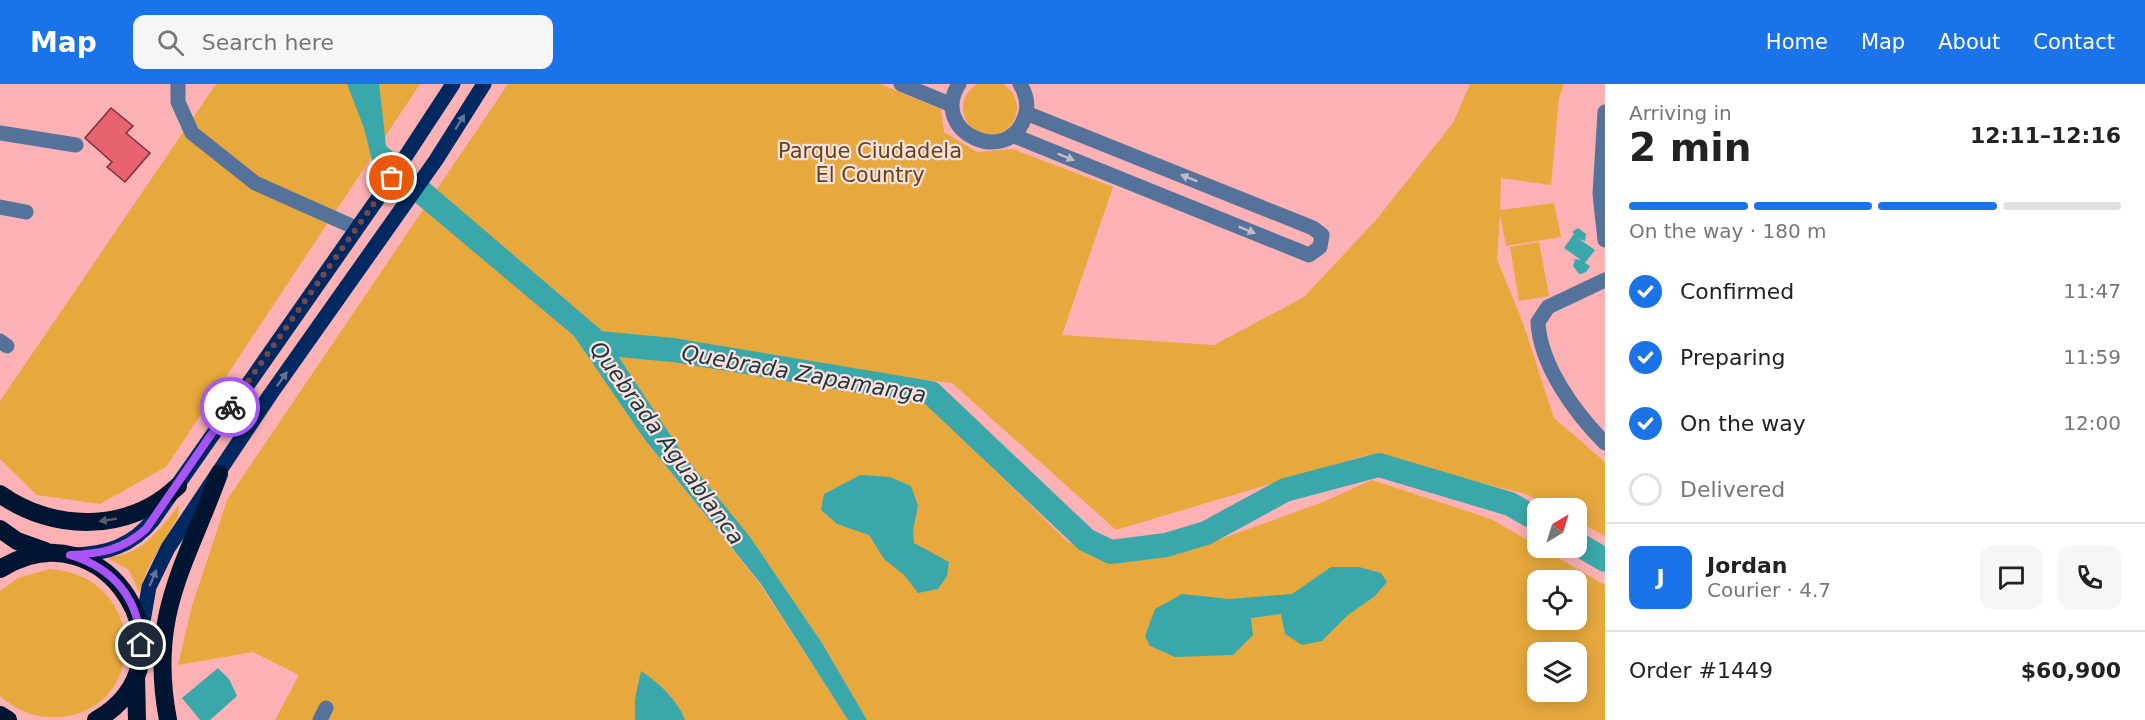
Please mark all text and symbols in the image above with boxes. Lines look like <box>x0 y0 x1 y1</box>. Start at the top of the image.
search box <box>133 15 553 69</box>
text: Map <box>30 26 97 59</box>
icon: search <box>154 26 187 59</box>
text: Search here <box>202 30 334 55</box>
text: Home <box>1766 30 1828 54</box>
text: Map <box>1861 30 1905 54</box>
text: About <box>1938 30 2000 54</box>
text: Contact <box>2033 30 2115 54</box>
text: Arriving in <box>1629 101 1732 125</box>
one-way arrow <box>454 114 465 130</box>
text: 12:11–12:16 <box>1970 123 2121 148</box>
text: 2 min <box>1629 125 1751 170</box>
park label: Parque Ciudadela El Country <box>778 139 962 187</box>
pin <box>366 152 417 203</box>
one-way arrow <box>1057 153 1075 162</box>
icon: bag <box>375 161 408 194</box>
one-way arrow <box>1180 173 1198 183</box>
text: On the way · 180 m <box>1629 219 1827 243</box>
one-way arrow <box>1238 225 1256 235</box>
icon: check <box>1629 275 1662 308</box>
text: Confirmed <box>1680 279 1794 304</box>
text: 11:47 <box>2063 279 2121 303</box>
water label: Quebrada Aguablanca <box>585 336 749 550</box>
water label: Quebrada Zapamanga <box>680 340 928 408</box>
icon: check <box>1629 341 1662 374</box>
text: Preparing <box>1680 345 1786 370</box>
text: 11:59 <box>2063 345 2121 369</box>
one-way arrow <box>276 371 287 387</box>
courier <box>200 377 260 437</box>
icon: bike <box>214 391 247 424</box>
icon: check <box>1629 407 1662 440</box>
text: On the way <box>1680 411 1806 436</box>
text: 12:00 <box>2063 411 2121 435</box>
text: Delivered <box>1680 477 1785 502</box>
north arrow <box>1527 498 1587 558</box>
map controls <box>1527 498 1587 702</box>
one-way arrow <box>98 516 117 525</box>
button: chat <box>1980 546 2043 609</box>
button: phone <box>2058 546 2121 609</box>
text: Jordan <box>1707 553 1787 578</box>
text: J <box>1656 565 1665 590</box>
one-way arrow <box>148 568 158 586</box>
button: locate <box>1527 570 1587 630</box>
text: Courier · 4.7 <box>1707 578 1831 602</box>
pin <box>115 619 166 670</box>
icon: home <box>124 628 157 661</box>
button: layers <box>1527 642 1587 702</box>
text: Order #1449 <box>1629 658 1773 683</box>
text: $60,900 <box>2021 658 2121 683</box>

